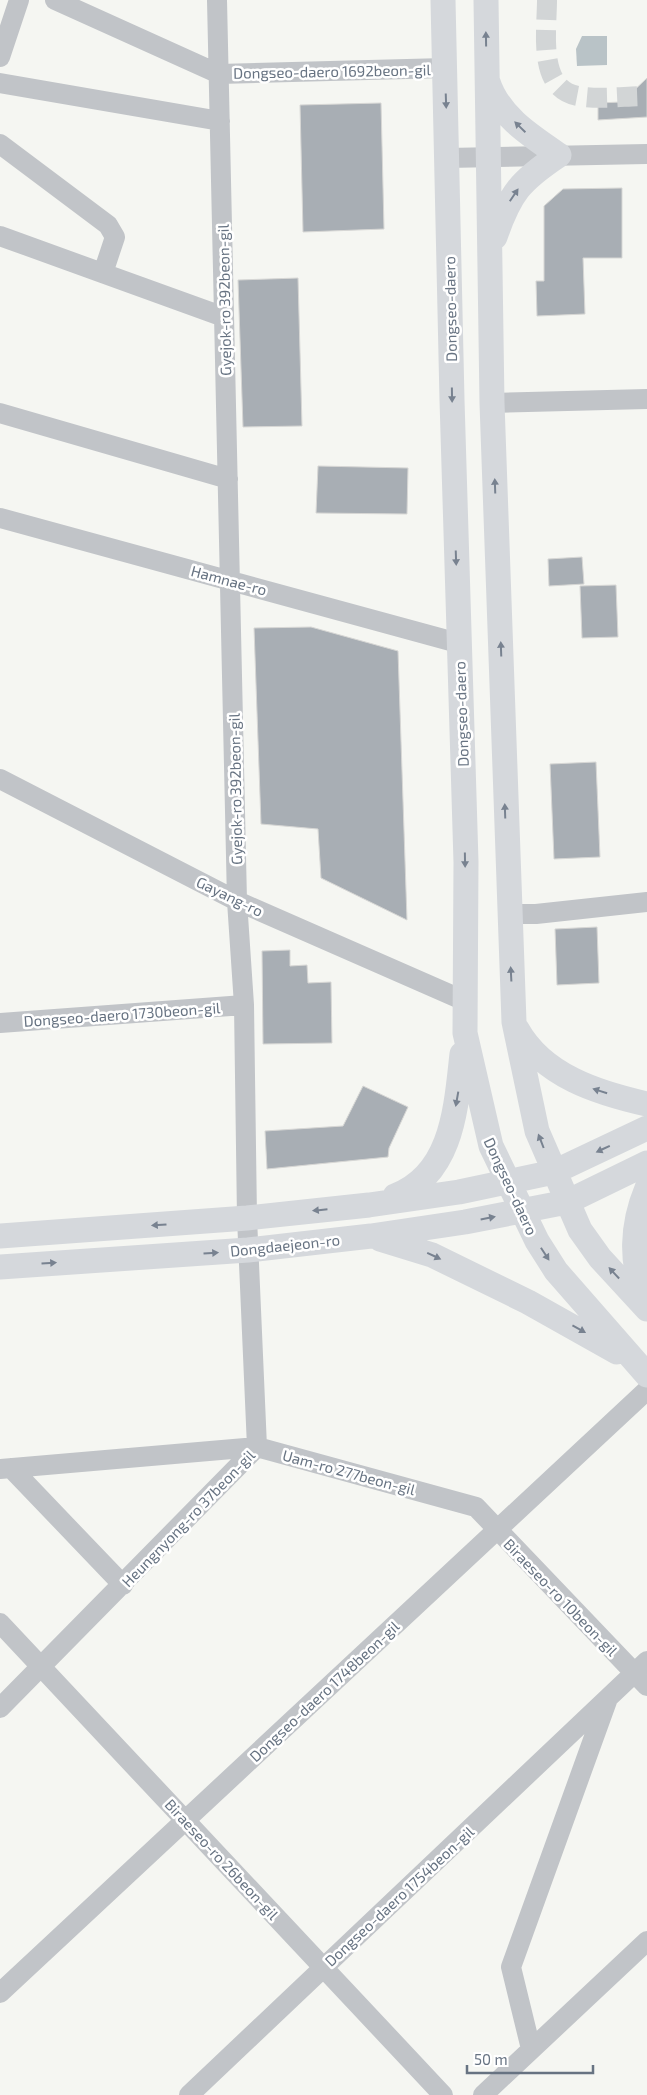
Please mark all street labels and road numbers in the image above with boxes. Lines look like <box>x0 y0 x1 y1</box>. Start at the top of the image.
street label: Dongseo-daero 1692beon-gil <box>233 60 432 82</box>
street label: Gyejok-ro 392beon-gil <box>214 223 235 376</box>
street label: Dongseo-daero <box>440 256 460 362</box>
street label: Hamnae-ro <box>189 561 269 599</box>
street label: Dongseo-daero <box>450 661 472 767</box>
street label: Gyejok-ro 392beon-gil <box>225 712 246 865</box>
street label: Gayang-ro <box>194 872 266 920</box>
street label: Dongseo-daero 1730beon-gil <box>23 998 222 1030</box>
street label: Dongseo-daero <box>481 1134 541 1238</box>
street label: Dongdaejeon-ro <box>229 1230 341 1261</box>
street label: Heungnyong-ro 37beon-gil <box>118 1445 259 1590</box>
street label: Uam-ro 277beon-gil <box>281 1446 418 1499</box>
street label: Biraeseo-ro 10beon-gil <box>500 1535 622 1660</box>
street label: Dongseo-daero 1748beon-gil <box>245 1616 403 1765</box>
street label: Biraeseo-ro 26beon-gil <box>162 1795 283 1923</box>
street label: Dongseo-daero 1754beon-gil <box>321 1822 478 1970</box>

